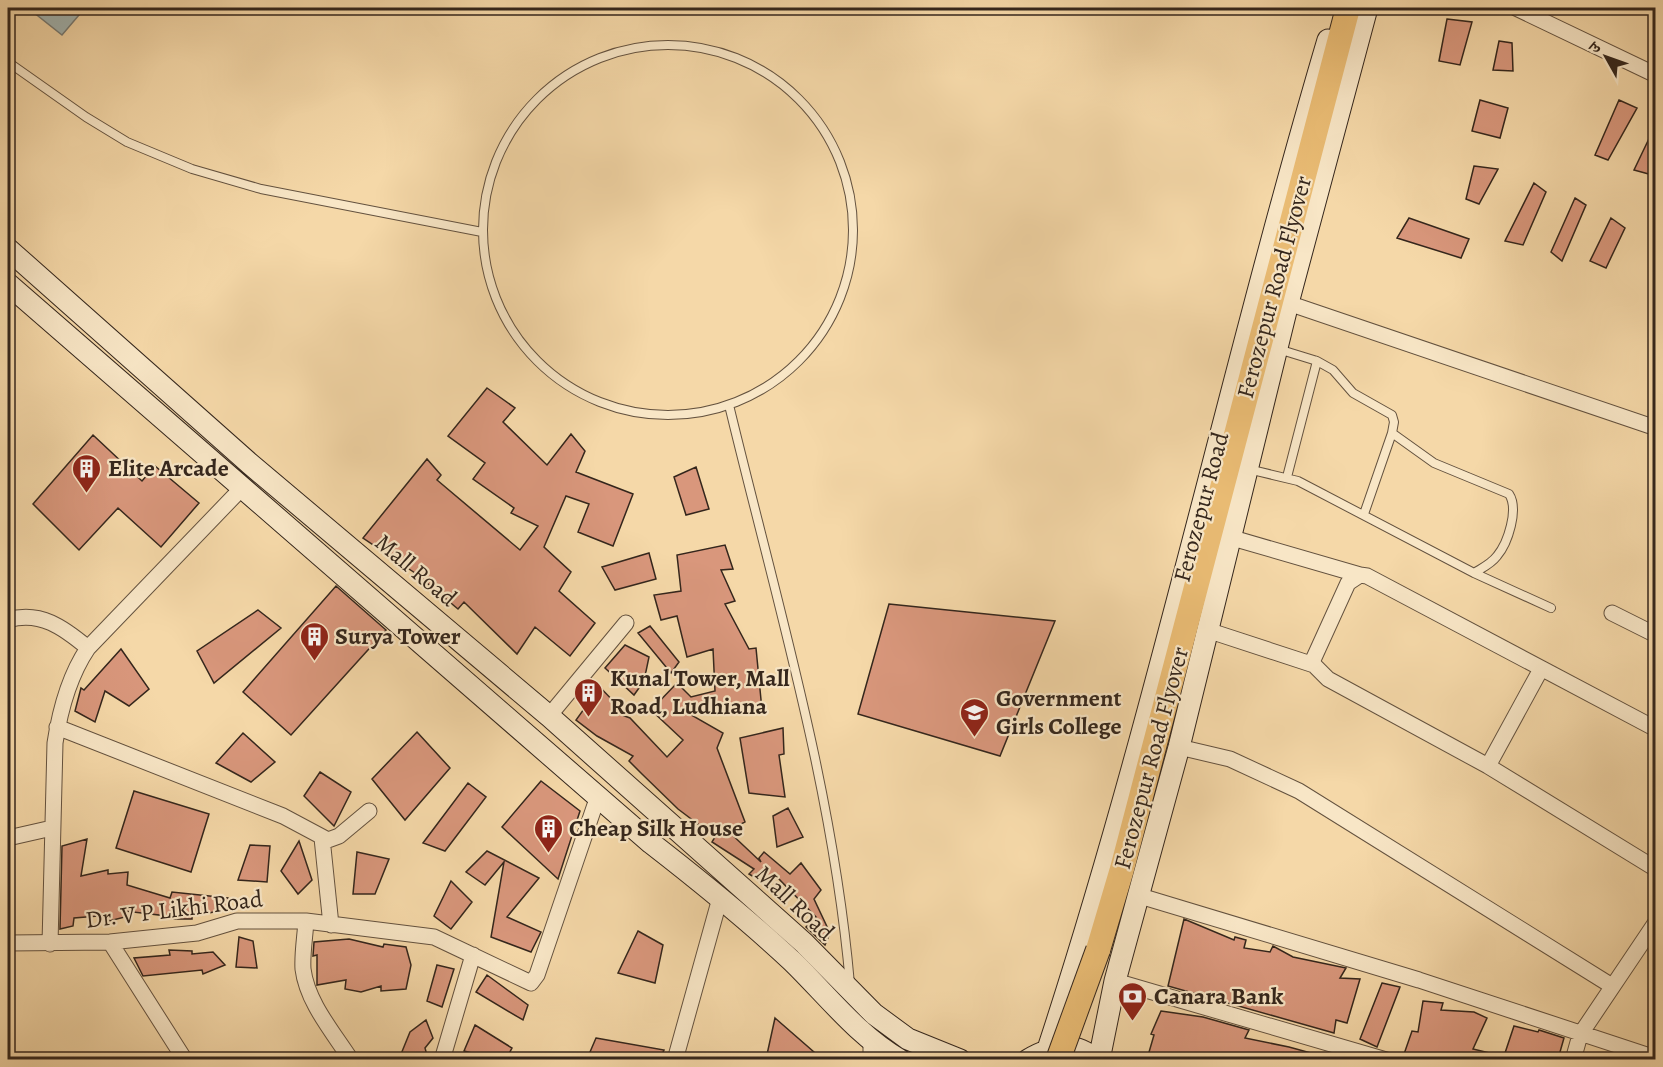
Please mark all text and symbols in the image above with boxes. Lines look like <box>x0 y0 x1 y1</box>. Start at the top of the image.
north arrow <box>1576 27 1636 87</box>
text: उ <box>1584 36 1608 59</box>
street label: Ferozepur Road Flyover <box>1229 172 1319 402</box>
street label: Ferozepur Road <box>1166 428 1236 586</box>
building icon: Elite Arcade <box>71 452 103 494</box>
place label: Elite Arcade <box>108 452 229 484</box>
street label: Mall Road <box>368 526 464 614</box>
building icon: Surya Tower <box>298 620 330 662</box>
place label: Surya Tower <box>335 620 461 652</box>
street label: Ferozepur Road Flyover <box>1106 643 1196 873</box>
place label: Kunal Tower, Mall Road, Ludhiana <box>610 662 790 722</box>
building icon: Kunal Tower, Mall Road, Ludhiana <box>573 676 605 718</box>
place label: Government Girls College <box>996 682 1122 742</box>
school or university icon: Government Girls College <box>959 696 991 738</box>
building icon: Cheap Silk House <box>532 812 564 854</box>
place label: Cheap Silk House <box>569 812 743 844</box>
street label: Mall Road <box>748 858 842 948</box>
street label: Dr. V P Likhi Road <box>84 882 265 936</box>
bank icon: Canara Bank <box>1117 980 1149 1022</box>
place label: Canara Bank <box>1154 980 1284 1012</box>

